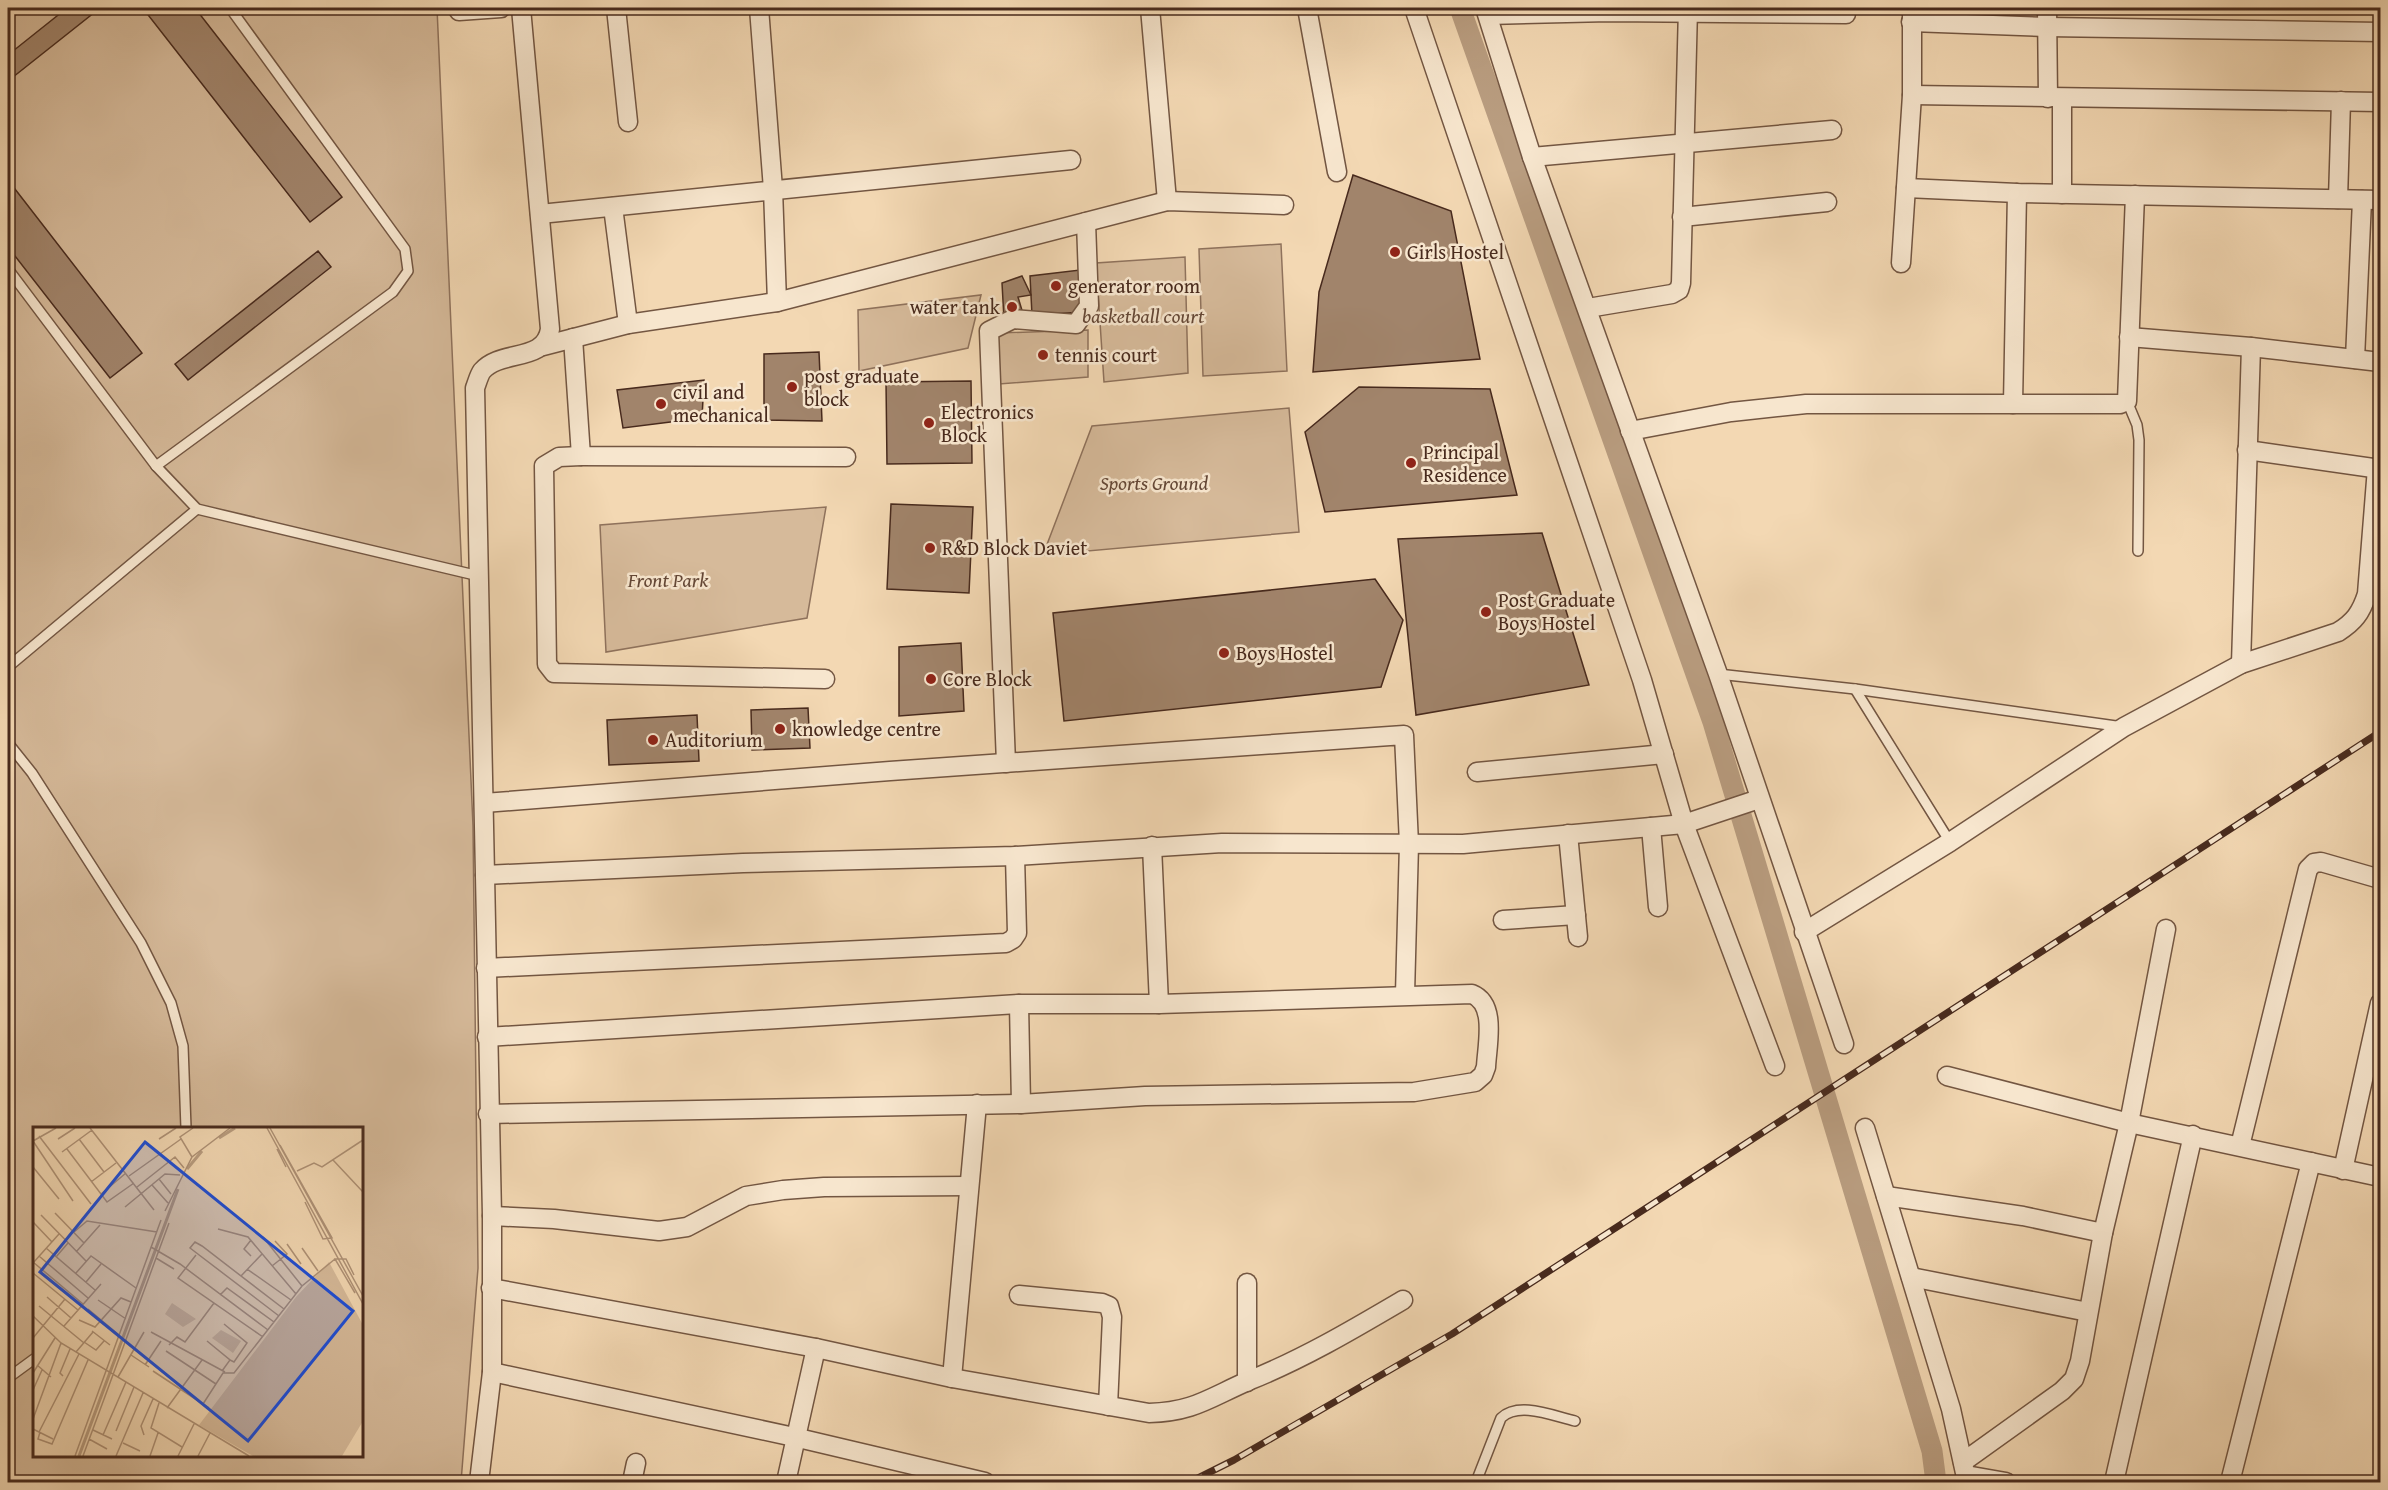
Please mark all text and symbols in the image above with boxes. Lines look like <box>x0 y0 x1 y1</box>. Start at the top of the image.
place label: Girls Hostel <box>1407 237 1504 266</box>
marker: Girls Hostel <box>1388 245 1402 259</box>
place label: generator room <box>1068 271 1201 300</box>
marker: generator room <box>1049 279 1063 293</box>
place label: water tank <box>910 292 1001 321</box>
marker: water tank <box>1005 300 1019 314</box>
park label: basketball court <box>1082 301 1205 330</box>
place label: tennis court <box>1055 340 1157 369</box>
marker: tennis court <box>1036 348 1050 362</box>
place label: post graduate block <box>804 361 919 413</box>
place label: civil and mechanical <box>673 377 769 429</box>
marker: post graduate block <box>785 380 799 394</box>
marker: civil and mechanical <box>654 397 668 411</box>
place label: Electronics Block <box>941 397 1034 449</box>
marker: Electronics Block <box>922 416 936 430</box>
place label: Principal Residence <box>1423 437 1507 489</box>
marker: Principal Residence <box>1404 456 1418 470</box>
park label: Sports Ground <box>1100 468 1209 497</box>
place label: R&D Block Daviet <box>942 533 1087 562</box>
marker: R&D Block Daviet <box>923 541 937 555</box>
park label: Front Park <box>627 565 709 594</box>
place label: Post Graduate Boys Hostel <box>1498 585 1615 637</box>
marker: Post Graduate Boys Hostel <box>1479 605 1493 619</box>
place label: Boys Hostel <box>1236 638 1334 667</box>
marker: Boys Hostel <box>1217 646 1231 660</box>
place label: Core Block <box>943 664 1033 693</box>
marker: Core Block <box>924 672 938 686</box>
place label: knowledge centre <box>792 714 941 743</box>
marker: knowledge centre <box>773 722 787 736</box>
place label: Auditorium <box>665 725 763 754</box>
marker: Auditorium <box>646 733 660 747</box>
inset map <box>33 1127 363 1457</box>

